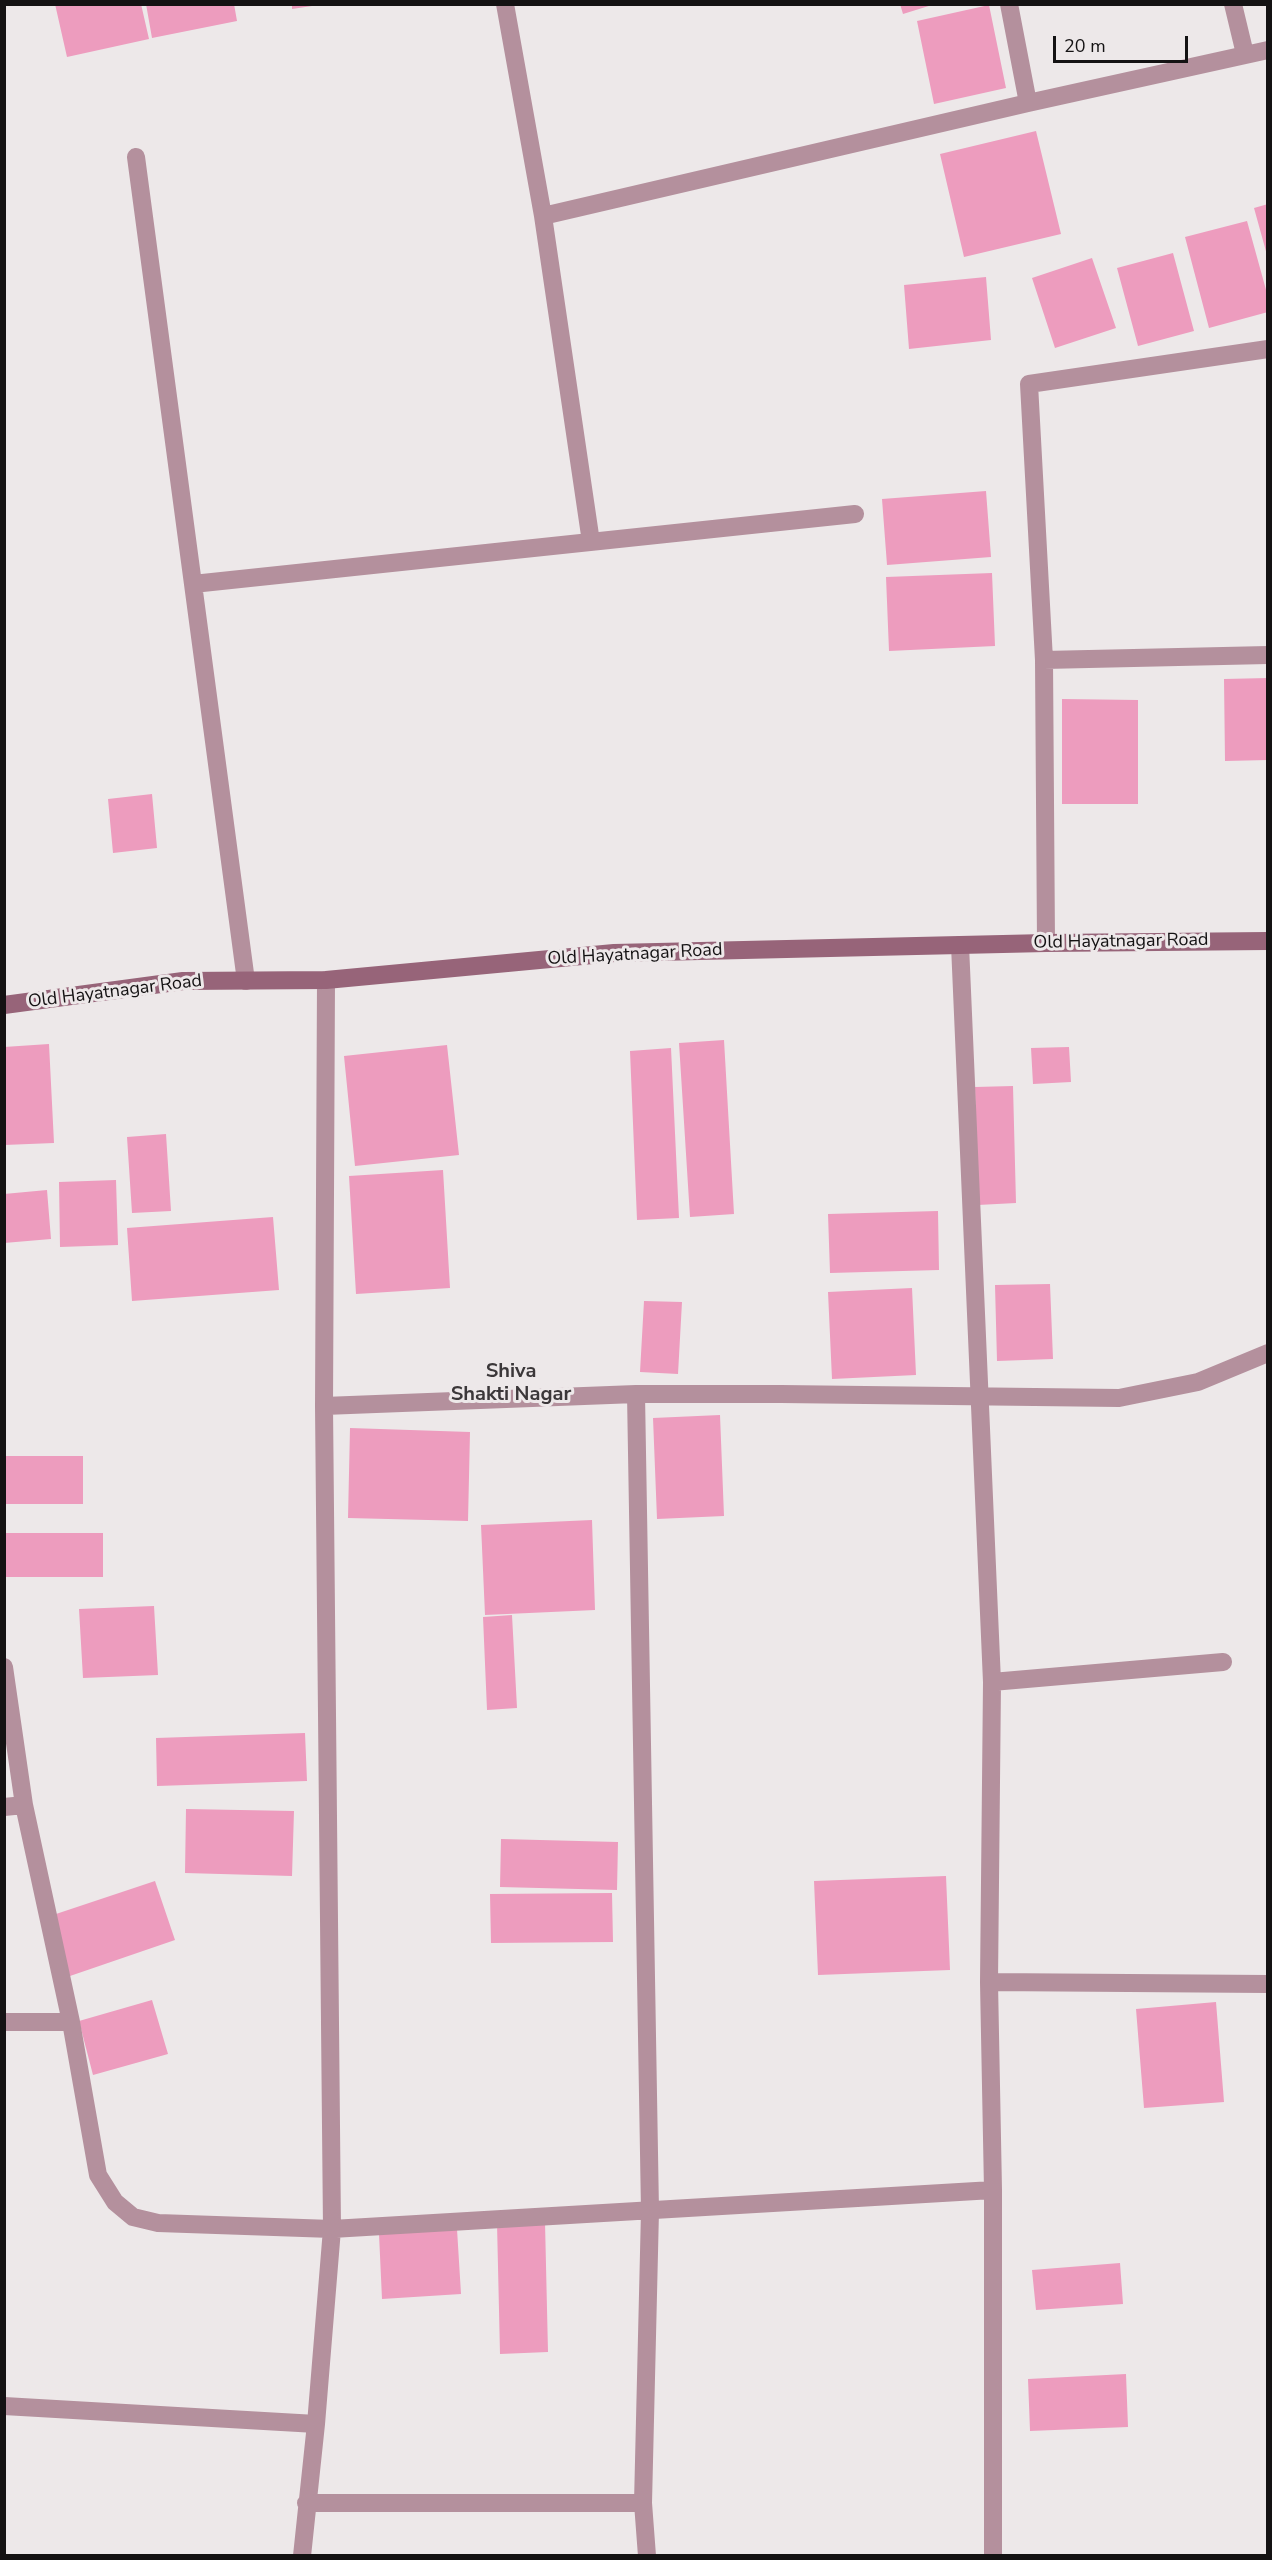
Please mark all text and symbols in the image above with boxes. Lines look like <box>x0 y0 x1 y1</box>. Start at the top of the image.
scale bar <box>1056 24 1191 62</box>
text: 20 m <box>1064 34 1106 58</box>
street label: Old Hayatnagar Road <box>1033 930 1209 954</box>
street label: Old Hayatnagar Road <box>547 940 723 970</box>
street label: Old Hayatnagar Road <box>27 971 203 1013</box>
district label: Shiva Shakti Nagar <box>451 1360 571 1407</box>

